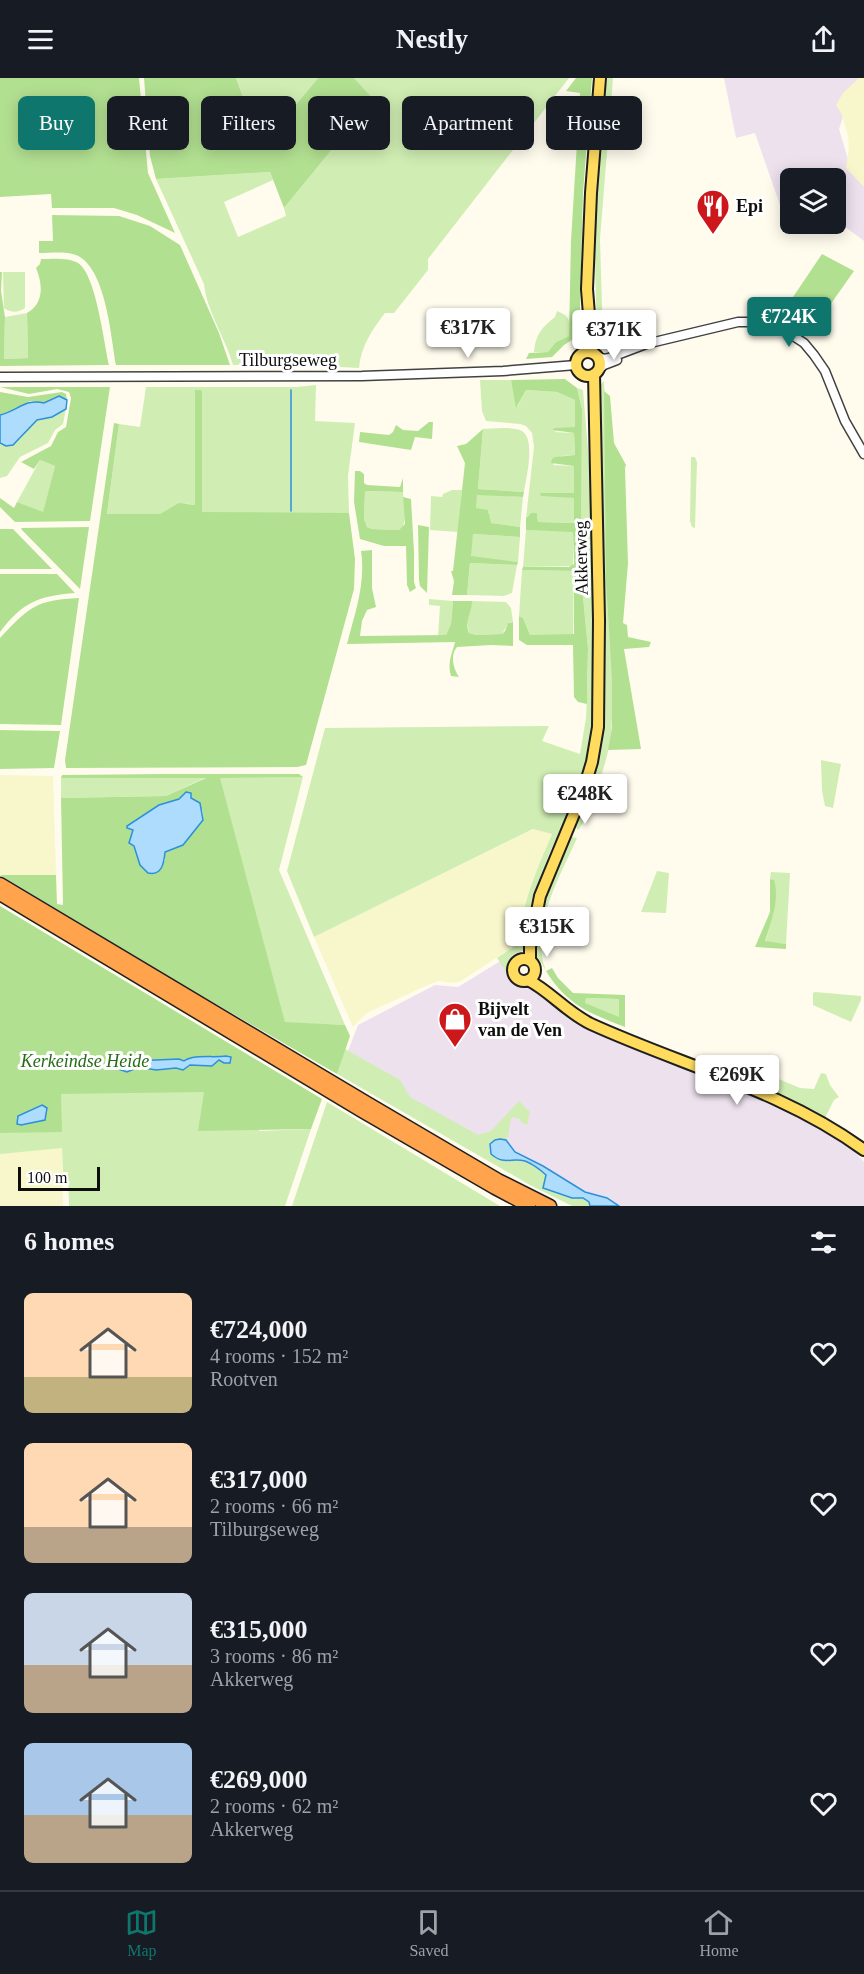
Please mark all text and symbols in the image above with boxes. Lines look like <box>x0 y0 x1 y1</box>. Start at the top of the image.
icon: menu <box>24 23 57 56</box>
icon: share <box>807 23 840 56</box>
text: Nestly <box>396 24 468 54</box>
chip: Buy <box>18 96 95 150</box>
chip: Rent <box>107 96 189 150</box>
chip: Filters <box>201 96 296 150</box>
chip: New <box>308 96 390 150</box>
chip: Apartment <box>402 96 534 150</box>
chip: House <box>546 96 642 150</box>
map controls <box>780 168 846 234</box>
button: layers <box>780 168 846 234</box>
restaurant icon: Epi <box>695 188 731 235</box>
place label: Epi <box>736 196 763 216</box>
pin: €724K <box>747 297 831 348</box>
text: €724K <box>761 305 817 327</box>
pin: €317K <box>426 308 510 359</box>
pin: €371K <box>572 310 656 361</box>
text: €317K <box>440 316 496 338</box>
text: €371K <box>586 318 642 340</box>
street label: Tilburgseweg <box>239 350 337 370</box>
street label: Akkerweg <box>570 520 592 596</box>
pin: €248K <box>543 774 627 825</box>
text: €248K <box>557 782 613 804</box>
pin: €315K <box>505 907 589 958</box>
text: €315K <box>519 915 575 937</box>
place label: Bijvelt van de Ven <box>478 999 562 1040</box>
shop icon: Bijvelt van de Ven <box>437 1001 473 1048</box>
park label: Kerkeindse Heide <box>20 1051 149 1071</box>
pin: €269K <box>695 1055 779 1106</box>
text: €269K <box>709 1063 765 1085</box>
scale bar <box>18 1164 100 1192</box>
text: 100 m <box>27 1169 67 1186</box>
icon: filters <box>807 1226 840 1259</box>
text: 6 homes <box>24 1227 114 1256</box>
text: €724,000 <box>210 1315 308 1344</box>
icon: home <box>72 1317 144 1389</box>
icon: heart <box>807 1337 840 1370</box>
text: 4 rooms · 152 m² <box>210 1345 348 1367</box>
text: Rootven <box>210 1368 278 1390</box>
text: €317,000 <box>210 1465 308 1494</box>
icon: home <box>72 1467 144 1539</box>
icon: heart <box>807 1487 840 1520</box>
text: 2 rooms · 66 m² <box>210 1495 338 1517</box>
text: Tilburgseweg <box>210 1518 319 1540</box>
text: €315,000 <box>210 1615 308 1644</box>
icon: home <box>72 1617 144 1689</box>
icon: heart <box>807 1637 840 1670</box>
text: 3 rooms · 86 m² <box>210 1645 338 1667</box>
text: Akkerweg <box>210 1668 293 1690</box>
text: €269,000 <box>210 1765 308 1794</box>
icon: home <box>72 1767 144 1839</box>
icon: heart <box>807 1787 840 1820</box>
text: 2 rooms · 62 m² <box>210 1795 338 1817</box>
text: Akkerweg <box>210 1818 293 1840</box>
tab: Map <box>125 1906 158 1960</box>
tab: Saved <box>409 1906 448 1960</box>
tab: Home <box>699 1906 739 1960</box>

